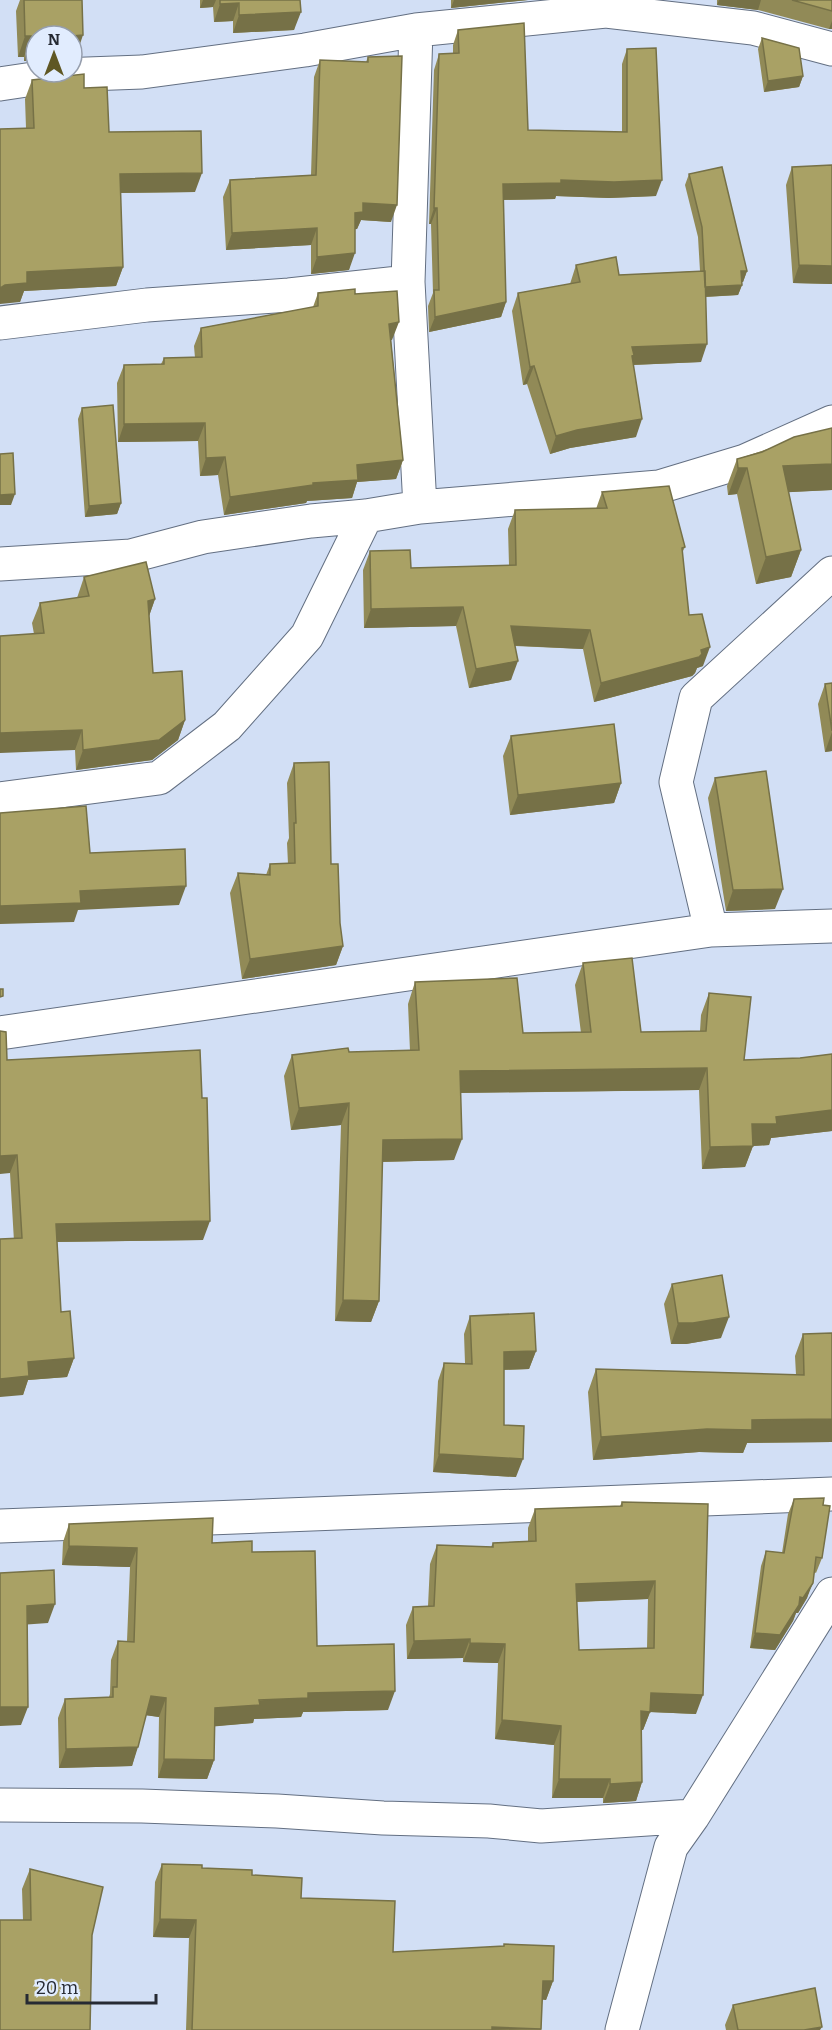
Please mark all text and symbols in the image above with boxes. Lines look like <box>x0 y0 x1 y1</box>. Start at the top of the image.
north arrow <box>24 24 84 84</box>
text: N <box>48 30 60 49</box>
scale bar <box>27 1967 156 2005</box>
text: 20 m <box>36 1977 78 1999</box>

